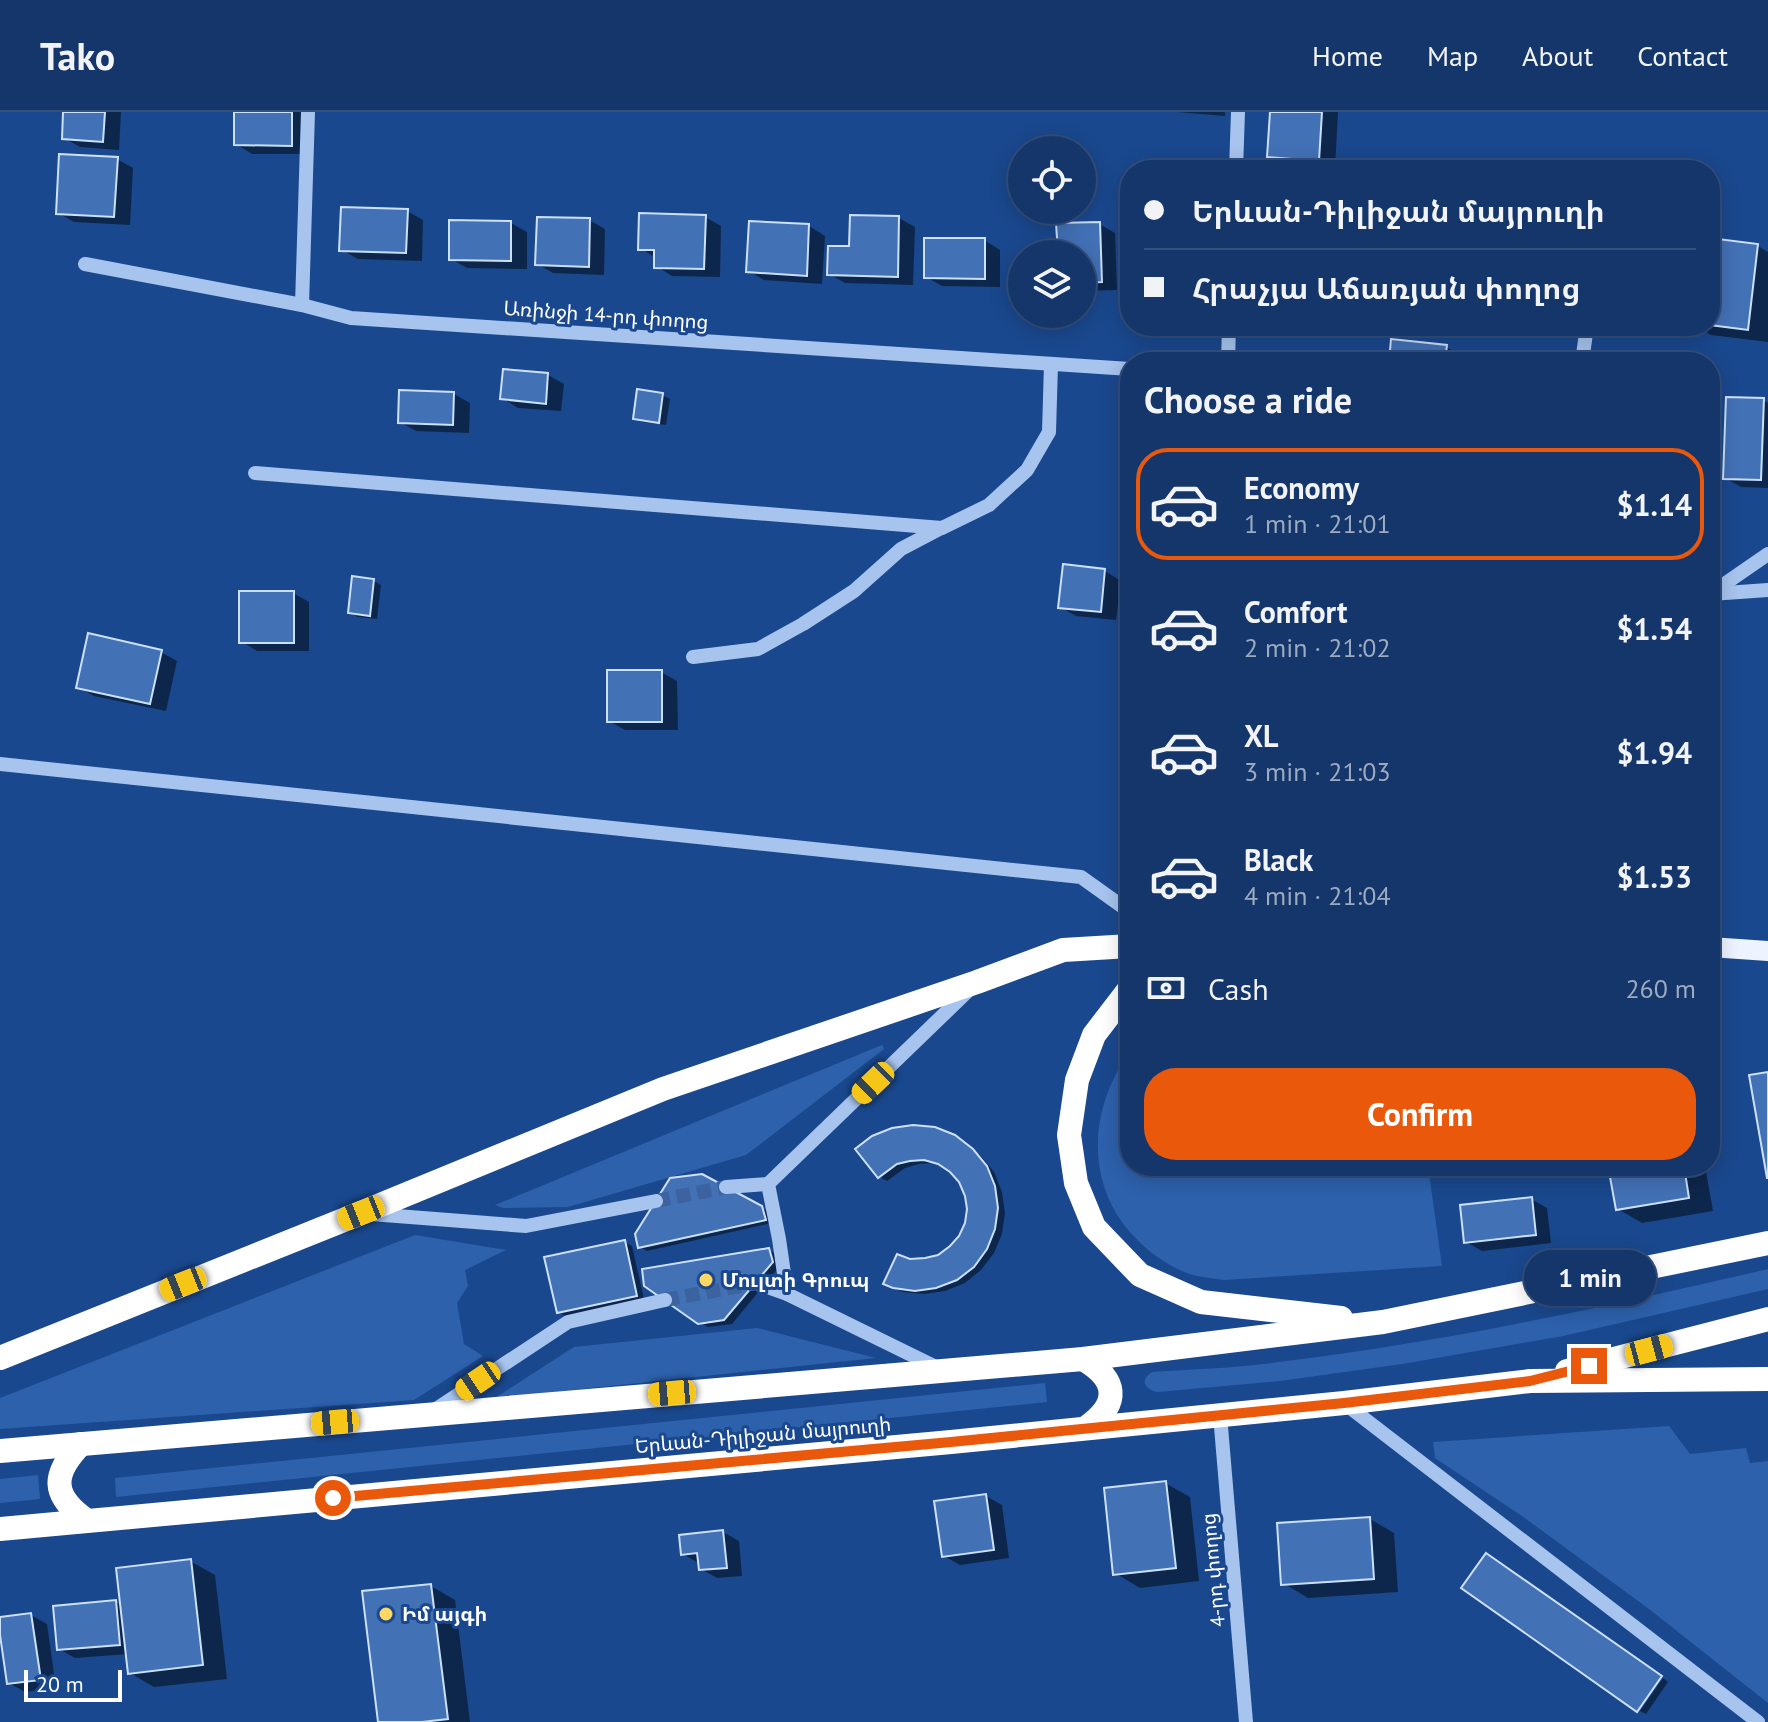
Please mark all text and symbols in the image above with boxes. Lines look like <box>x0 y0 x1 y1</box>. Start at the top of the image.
text: Tako <box>40 31 115 80</box>
text: Home <box>1312 37 1383 74</box>
text: Map <box>1427 37 1478 74</box>
text: About <box>1522 37 1593 74</box>
text: Contact <box>1637 37 1728 74</box>
map controls <box>1008 136 1096 328</box>
button: locate <box>1008 136 1096 224</box>
text: Երևան-Դիլիջան մայրուղի <box>1192 191 1605 230</box>
button: layers <box>1008 240 1096 328</box>
text: Հրաչյա Աճառյան փողոց <box>1192 268 1581 307</box>
street label: Առինջի 14-րդ փողոց <box>503 295 709 335</box>
text: Choose a ride <box>1144 376 1352 423</box>
icon: car <box>1148 468 1220 540</box>
text: Economy <box>1244 468 1359 507</box>
text: $1.14 <box>1617 485 1692 524</box>
text: 1 min · 21:01 <box>1244 507 1391 540</box>
icon: car <box>1148 592 1220 664</box>
text: Comfort <box>1244 592 1347 631</box>
text: $1.54 <box>1617 609 1692 648</box>
text: 2 min · 21:02 <box>1244 631 1391 664</box>
icon: car <box>1148 716 1220 788</box>
text: XL <box>1244 716 1278 755</box>
text: $1.94 <box>1617 733 1692 772</box>
text: 3 min · 21:03 <box>1244 755 1391 788</box>
icon: car <box>1148 840 1220 912</box>
text: Black <box>1244 840 1313 879</box>
text: $1.53 <box>1617 857 1692 896</box>
text: 4 min · 21:04 <box>1244 879 1391 912</box>
icon: cash <box>1144 966 1188 1010</box>
text: Cash <box>1208 969 1269 1008</box>
text: 260 m <box>1625 972 1696 1005</box>
car <box>847 1058 899 1108</box>
button: Confirm <box>1144 1068 1696 1160</box>
car <box>334 1193 388 1233</box>
callout: 1 min <box>1523 1250 1655 1306</box>
text: 1 min <box>1558 1261 1622 1294</box>
car <box>156 1264 210 1304</box>
place label: Մուլտի Գրուպ <box>722 1267 869 1293</box>
marker: Մուլտի Գրուպ <box>697 1271 715 1289</box>
car <box>1623 1332 1675 1368</box>
route end <box>1571 1348 1607 1384</box>
car <box>451 1358 505 1404</box>
car <box>647 1379 697 1407</box>
car <box>310 1408 360 1436</box>
street label: Երևան-Դիլիջան մայրուղի <box>634 1411 892 1459</box>
route start <box>315 1480 351 1516</box>
street label: 4-րդ փողոց <box>1195 1512 1231 1628</box>
place label: Իմ այգի <box>402 1601 487 1627</box>
marker: Իմ այգի <box>377 1605 395 1623</box>
scale bar <box>24 1666 122 1702</box>
text: 20 m <box>36 1670 84 1698</box>

